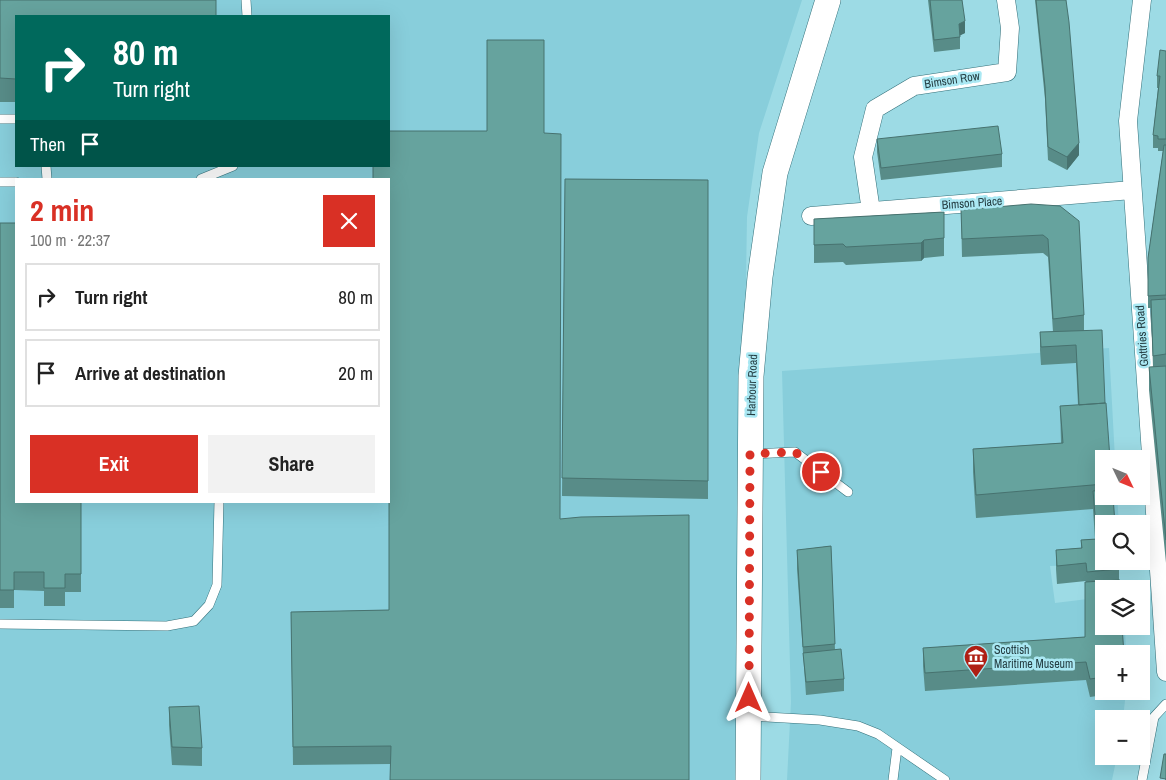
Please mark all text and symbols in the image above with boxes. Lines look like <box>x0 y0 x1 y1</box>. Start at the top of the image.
text: 80 m <box>113 29 178 76</box>
icon: right <box>30 35 95 100</box>
street label: Bimson Row <box>923 68 982 92</box>
text: Turn right <box>113 74 190 104</box>
icon: arrive <box>76 130 104 158</box>
text: Then <box>30 131 66 157</box>
text: 2 min <box>30 190 94 230</box>
street label: Bimson Place <box>941 193 1003 213</box>
button: close <box>323 195 375 247</box>
text: 100 m · 22:37 <box>30 229 110 251</box>
icon: right <box>32 283 60 311</box>
text: Turn right <box>75 284 147 310</box>
text: 80 m <box>338 284 373 310</box>
street label: Gottries Road <box>1132 305 1152 367</box>
street label: Harbour Road <box>743 354 761 416</box>
icon: arrive <box>32 359 60 387</box>
text: Arrive at destination <box>75 360 226 386</box>
text: 20 m <box>338 360 373 386</box>
button: Exit <box>30 435 198 493</box>
button: Share <box>208 435 375 493</box>
north arrow <box>1095 450 1150 505</box>
map controls <box>1095 450 1150 765</box>
pin <box>800 451 842 493</box>
icon: arrive <box>807 458 835 486</box>
button: search <box>1095 515 1150 570</box>
button: layers <box>1095 580 1150 635</box>
place label: Scottish Maritime Museum <box>994 642 1073 672</box>
museum icon: Scottish Maritime Museum <box>963 644 989 678</box>
button: + <box>1095 645 1150 700</box>
position arrow <box>722 671 774 723</box>
button: − <box>1095 710 1150 765</box>

